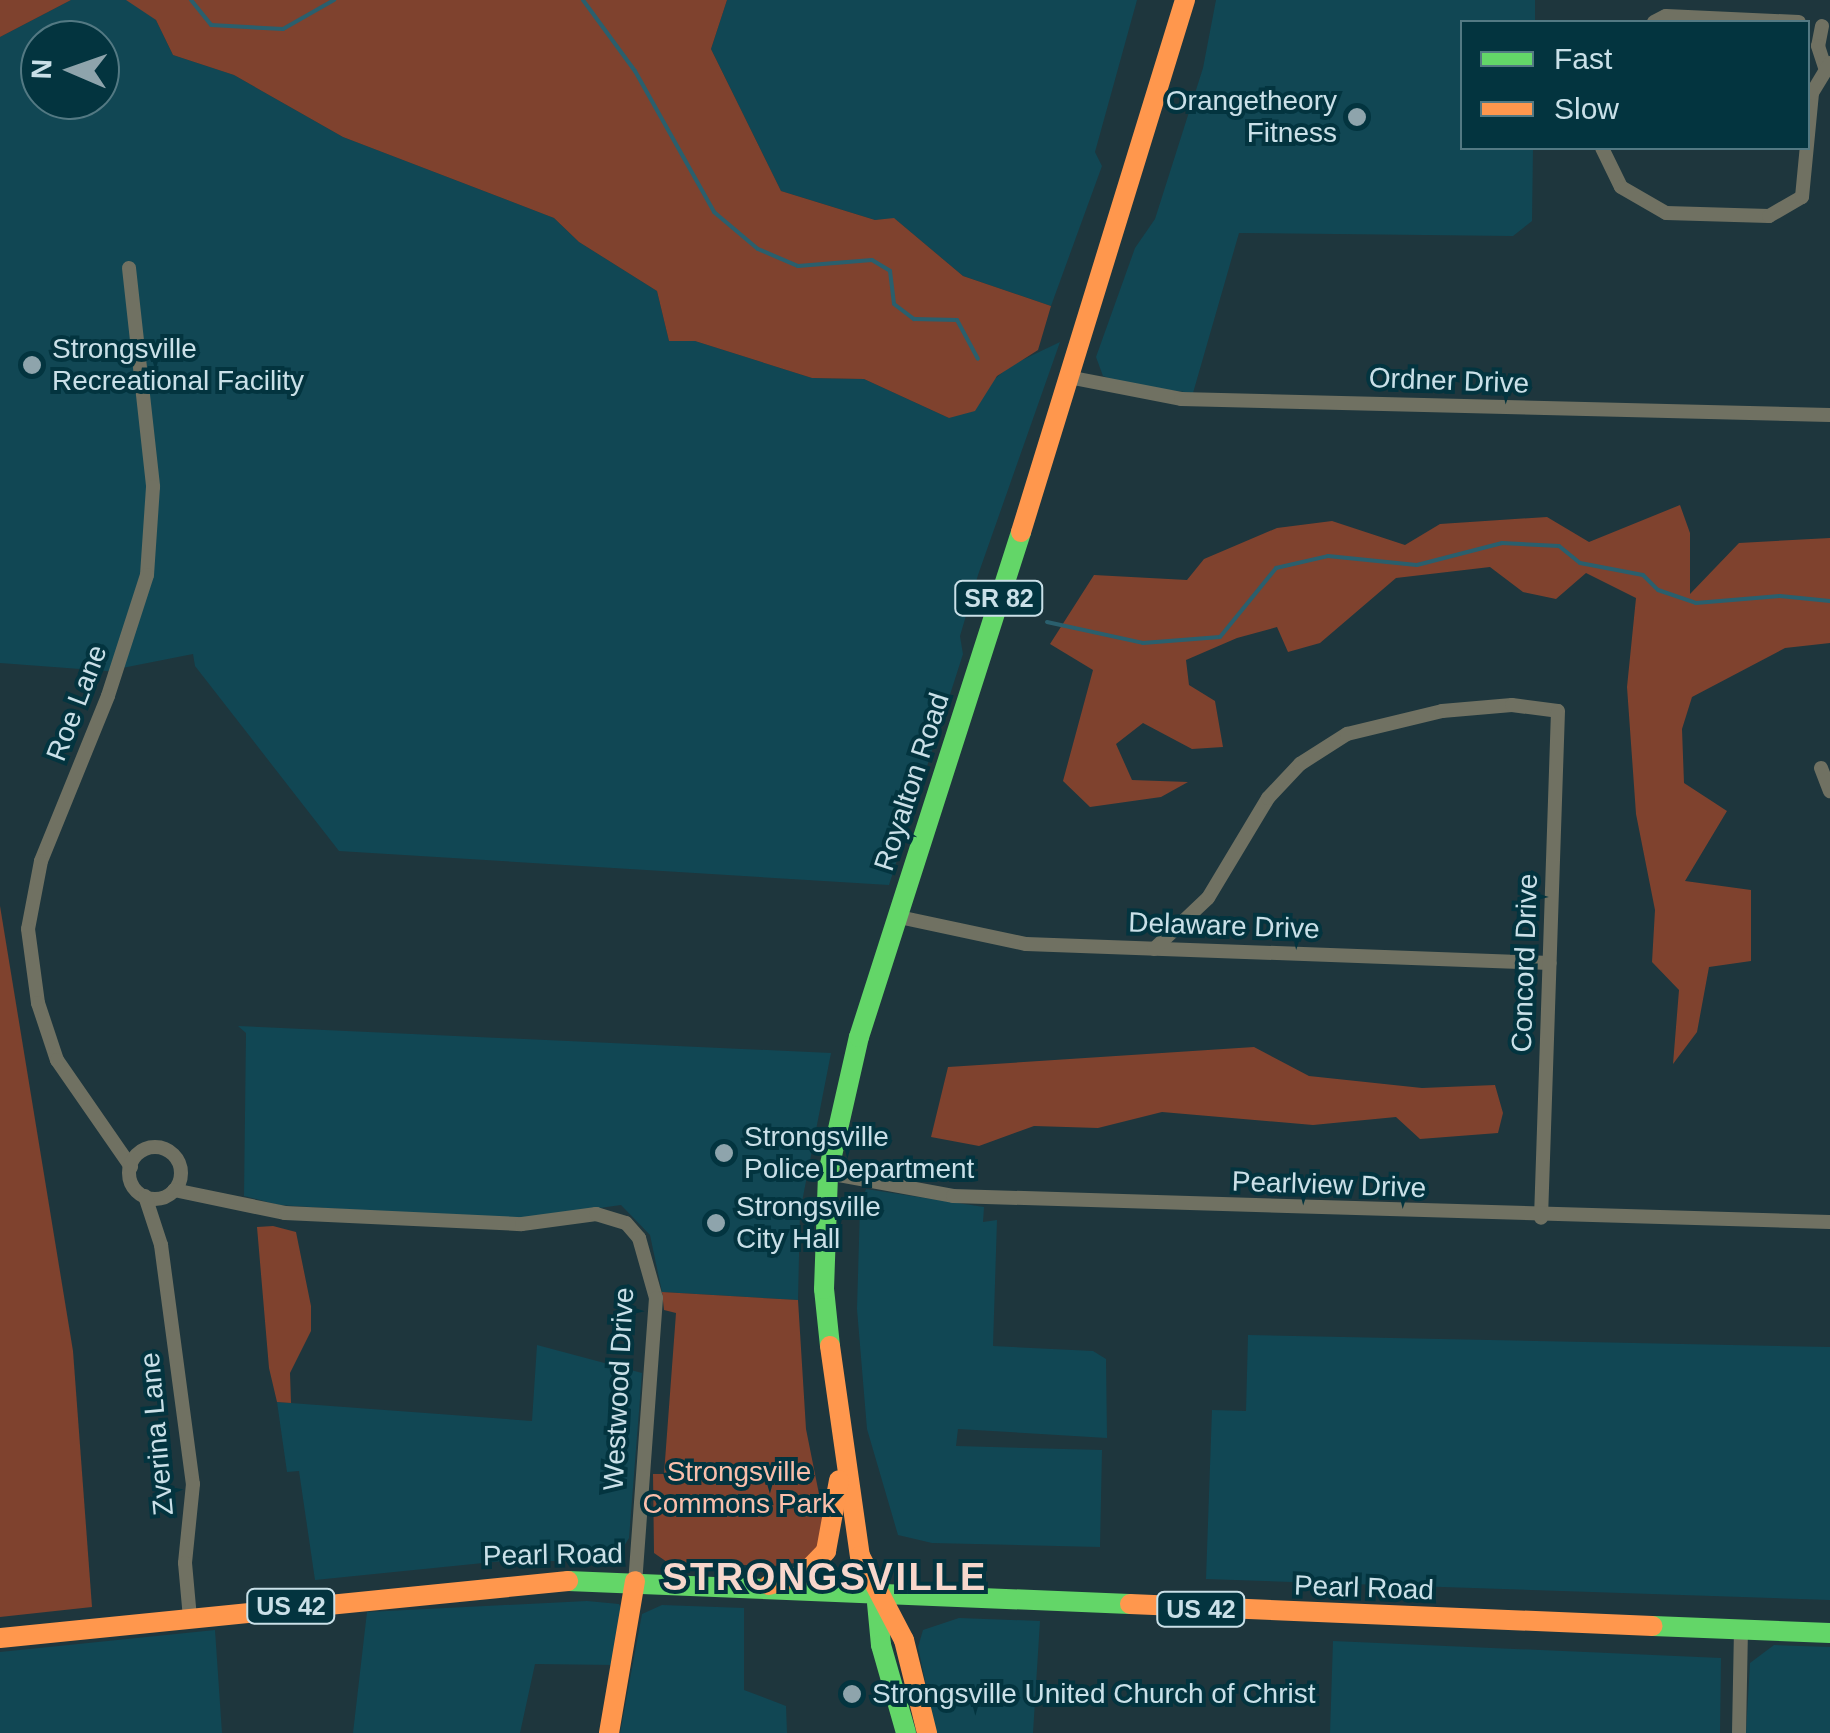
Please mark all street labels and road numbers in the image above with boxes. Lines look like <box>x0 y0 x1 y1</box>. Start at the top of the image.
street label: Ordner Drive <box>1368 361 1530 401</box>
road number: SR 82 <box>954 578 1044 618</box>
street label: Roe Lane <box>40 640 114 766</box>
street label: Royalton Road <box>867 689 957 875</box>
street label: Concord Drive <box>1505 873 1545 1053</box>
street label: Delaware Drive <box>1128 906 1320 946</box>
street label: Pearlview Drive <box>1231 1165 1427 1205</box>
street label: Westwood Drive <box>597 1287 641 1491</box>
street label: Zverina Lane <box>133 1351 181 1517</box>
street label: Pearl Road <box>483 1537 623 1573</box>
street label: Pearl Road <box>1293 1569 1435 1607</box>
road number: US 42 <box>246 1586 336 1626</box>
road number: US 42 <box>1156 1589 1246 1629</box>

